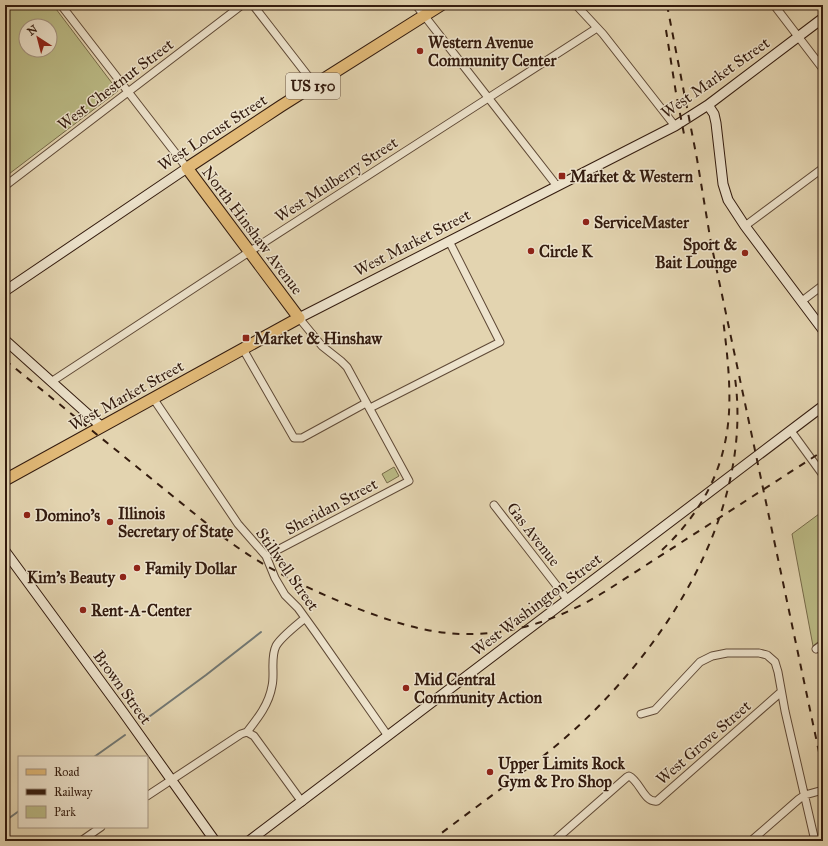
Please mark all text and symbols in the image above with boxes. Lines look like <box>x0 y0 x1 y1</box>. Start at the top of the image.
north arrow <box>18 18 58 58</box>
text: N <box>25 22 41 38</box>
place label: Western Avenue Community Center <box>428 33 557 71</box>
street label: West Market Street <box>657 33 773 122</box>
street label: West Chestnut Street <box>54 34 177 134</box>
marker: Western Avenue Community Center <box>415 46 425 56</box>
road number: US 150 <box>286 73 340 99</box>
street label: West Locust Street <box>154 90 271 175</box>
street label: West Mulberry Street <box>271 132 401 226</box>
street label: North Hinshaw Avenue <box>198 162 307 298</box>
place label: Market & Western <box>570 167 694 186</box>
marker: Market & Western <box>557 171 567 181</box>
street label: West Market Street <box>351 205 474 280</box>
place label: ServiceMaster <box>594 213 690 232</box>
marker: ServiceMaster <box>581 217 591 227</box>
place label: Sport & Bait Lounge <box>655 235 737 273</box>
place label: Circle K <box>539 242 593 261</box>
marker: Circle K <box>526 246 536 256</box>
marker: Sport & Bait Lounge <box>740 248 750 258</box>
place label: Market & Hinshaw <box>254 329 382 348</box>
marker: Market & Hinshaw <box>241 333 251 343</box>
street label: West Market Street <box>66 356 187 435</box>
street label: Sheridan Street <box>282 474 381 539</box>
street label: Gas Avenue <box>503 499 565 570</box>
place label: Illinois Secretary of State <box>118 504 234 542</box>
place label: Domino's <box>35 506 100 525</box>
marker: Domino's <box>22 510 32 520</box>
marker: Illinois Secretary of State <box>105 517 115 527</box>
street label: Stillwell Street <box>252 524 323 615</box>
street label: West Washington Street <box>467 549 606 660</box>
place label: Family Dollar <box>145 559 238 579</box>
marker: Family Dollar <box>132 563 142 573</box>
place label: Kim's Beauty <box>27 568 116 588</box>
marker: Kim's Beauty <box>118 572 128 582</box>
place label: Rent-A-Center <box>91 601 192 620</box>
marker: Rent-A-Center <box>78 605 88 615</box>
street label: Brown Street <box>89 647 156 728</box>
place label: Mid Central Community Action <box>414 670 543 708</box>
marker: Mid Central Community Action <box>401 683 411 693</box>
street label: West Grove Street <box>652 696 755 789</box>
place label: Upper Limits Rock Gym & Pro Shop <box>498 754 625 792</box>
legend <box>18 756 148 828</box>
text: Road <box>54 765 80 779</box>
marker: Upper Limits Rock Gym & Pro Shop <box>485 767 495 777</box>
text: Railway <box>54 785 93 799</box>
text: Park <box>54 805 76 819</box>

